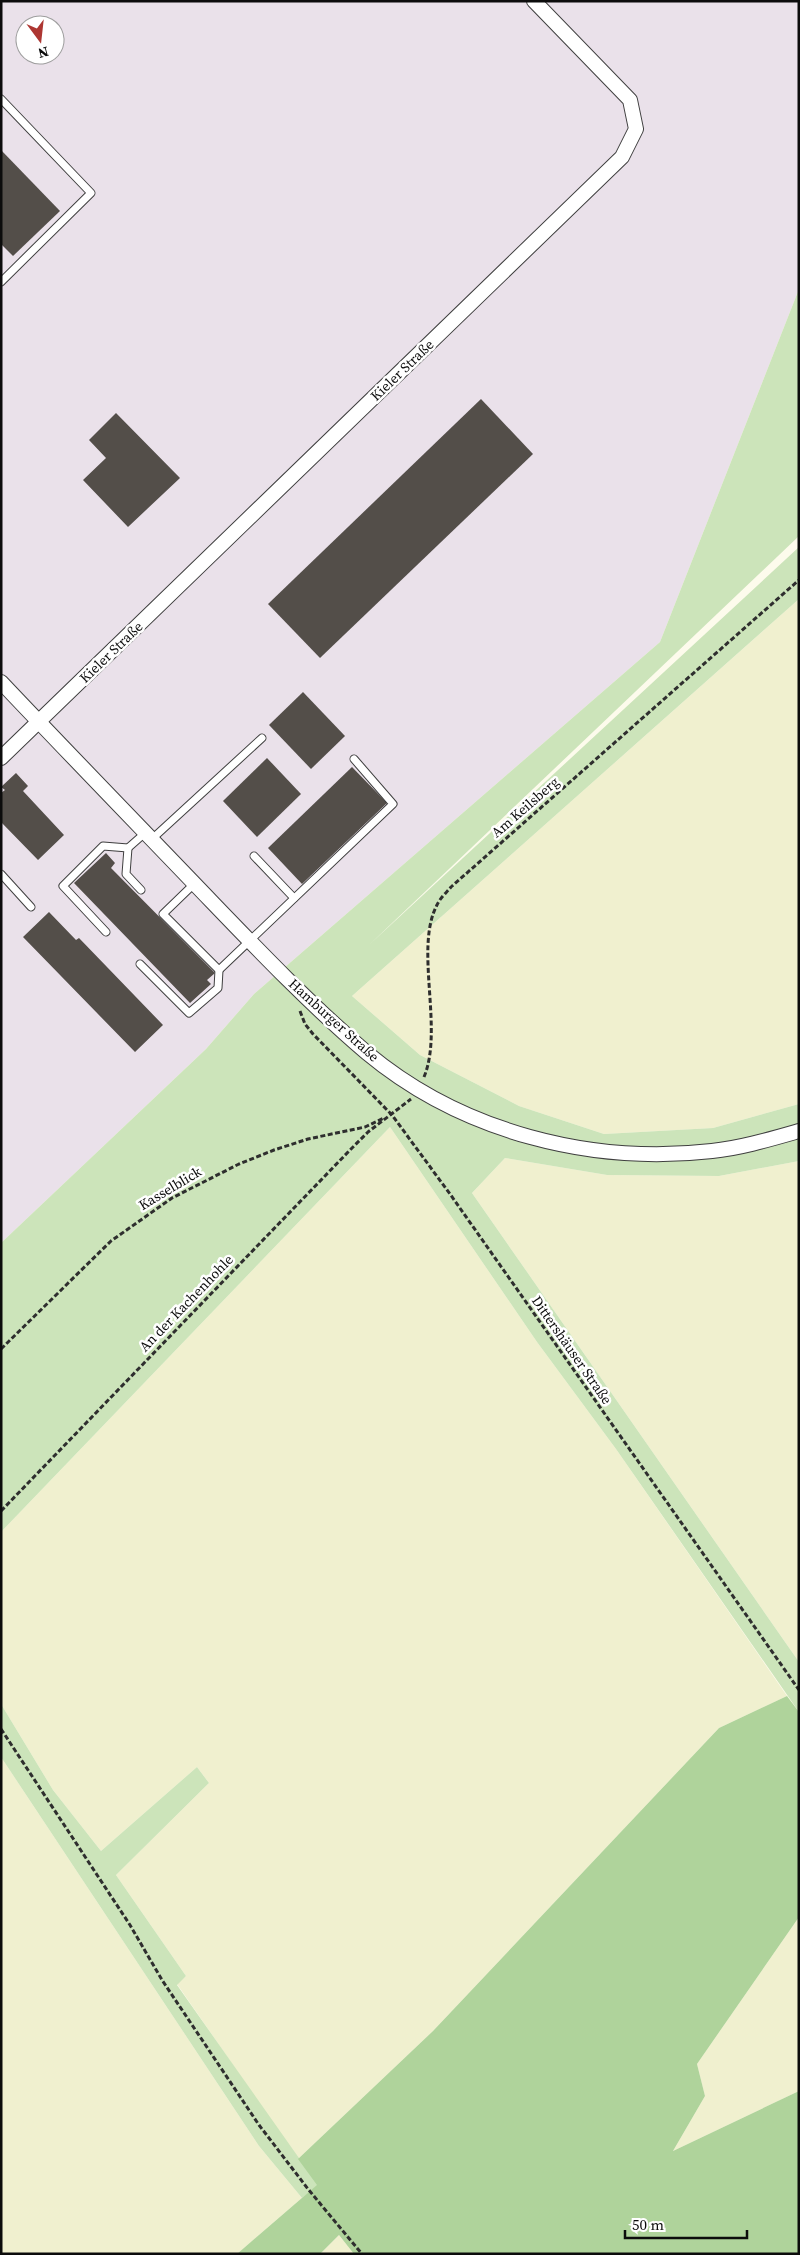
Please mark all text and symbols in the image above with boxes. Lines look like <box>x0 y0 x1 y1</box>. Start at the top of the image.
north arrow <box>15 15 65 65</box>
text: N <box>36 42 51 64</box>
street label: Kieler Straße <box>366 335 438 405</box>
street label: Kieler Straße <box>75 617 147 687</box>
street label: Am Keilsberg <box>487 772 563 842</box>
street label: Hamburger Straße <box>284 974 384 1066</box>
street label: Kasselblick <box>135 1161 206 1215</box>
street label: An der Kachenhohle <box>134 1250 238 1356</box>
street label: Dittershäuser Straße <box>527 1292 617 1408</box>
scale bar <box>625 2208 748 2240</box>
text: 50 m <box>632 2214 664 2235</box>

